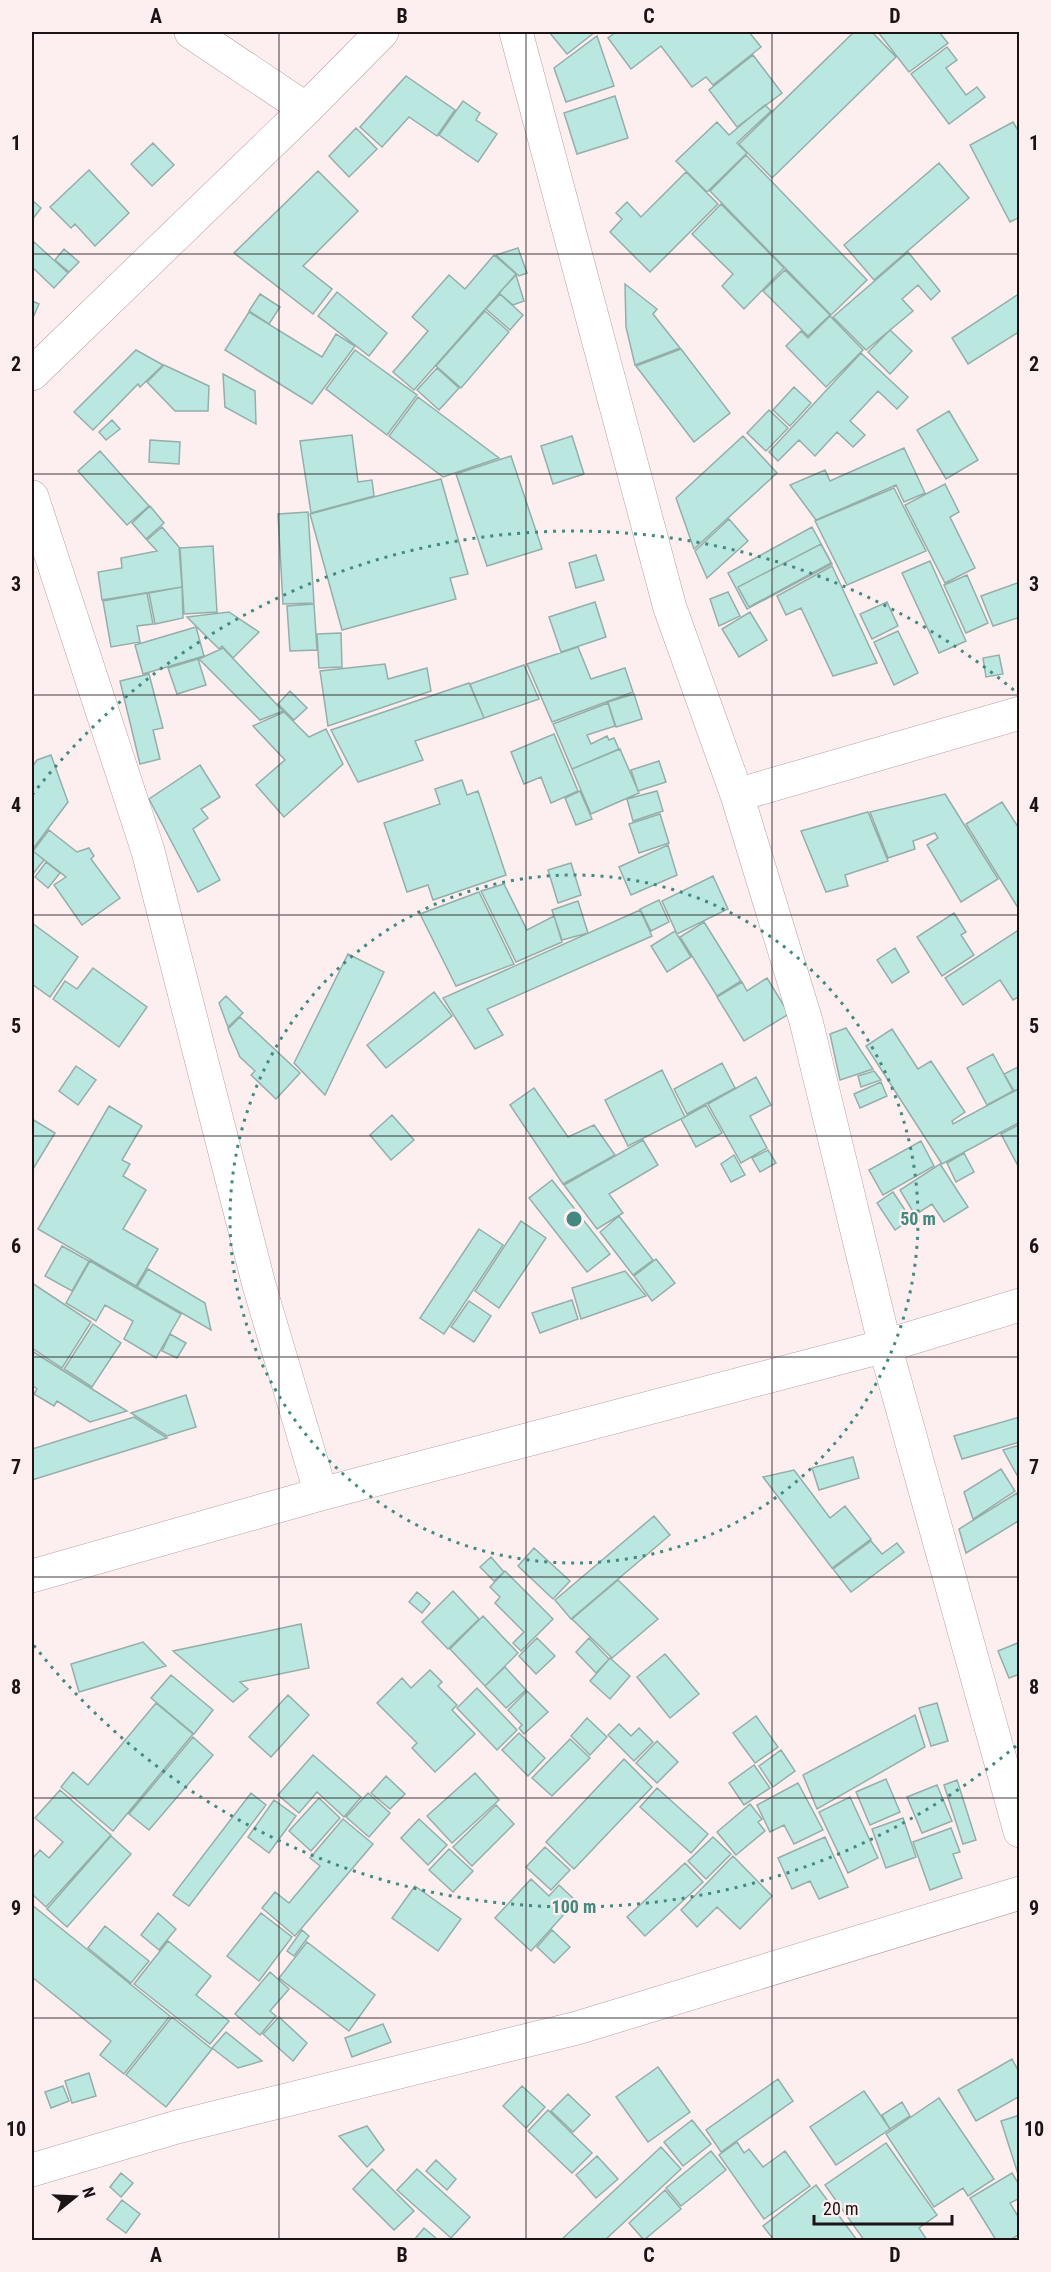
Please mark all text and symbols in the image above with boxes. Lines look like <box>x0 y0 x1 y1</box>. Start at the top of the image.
text: A <box>150 4 162 28</box>
text: B <box>396 4 408 28</box>
text: C <box>643 4 655 28</box>
text: D <box>889 4 901 28</box>
text: 1 <box>11 131 21 155</box>
text: 1 <box>1029 131 1039 155</box>
text: 2 <box>11 352 21 376</box>
text: 2 <box>1029 352 1039 376</box>
text: 3 <box>11 572 21 596</box>
text: 3 <box>1029 572 1039 596</box>
text: 4 <box>11 793 21 817</box>
text: 4 <box>1029 793 1039 817</box>
text: 5 <box>11 1014 21 1038</box>
text: 5 <box>1029 1014 1039 1038</box>
text: 50 m <box>900 1208 936 1229</box>
centre of rings <box>564 1209 584 1229</box>
text: 6 <box>11 1234 21 1258</box>
text: 6 <box>1029 1234 1039 1258</box>
text: 7 <box>11 1455 21 1479</box>
text: 7 <box>1029 1455 1039 1479</box>
text: 8 <box>11 1675 21 1699</box>
text: 8 <box>1029 1675 1039 1699</box>
text: 9 <box>11 1896 21 1920</box>
text: 100 m <box>552 1896 596 1917</box>
text: 9 <box>1029 1896 1039 1920</box>
text: 10 <box>6 2117 26 2141</box>
text: 10 <box>1024 2117 1044 2141</box>
north arrow <box>45 2167 105 2227</box>
text: N <box>78 2185 99 2200</box>
scale bar <box>814 2188 952 2226</box>
text: 20 m <box>823 2198 858 2219</box>
text: A <box>150 2243 162 2267</box>
text: B <box>396 2243 408 2267</box>
text: C <box>643 2243 655 2267</box>
text: D <box>889 2243 901 2267</box>

